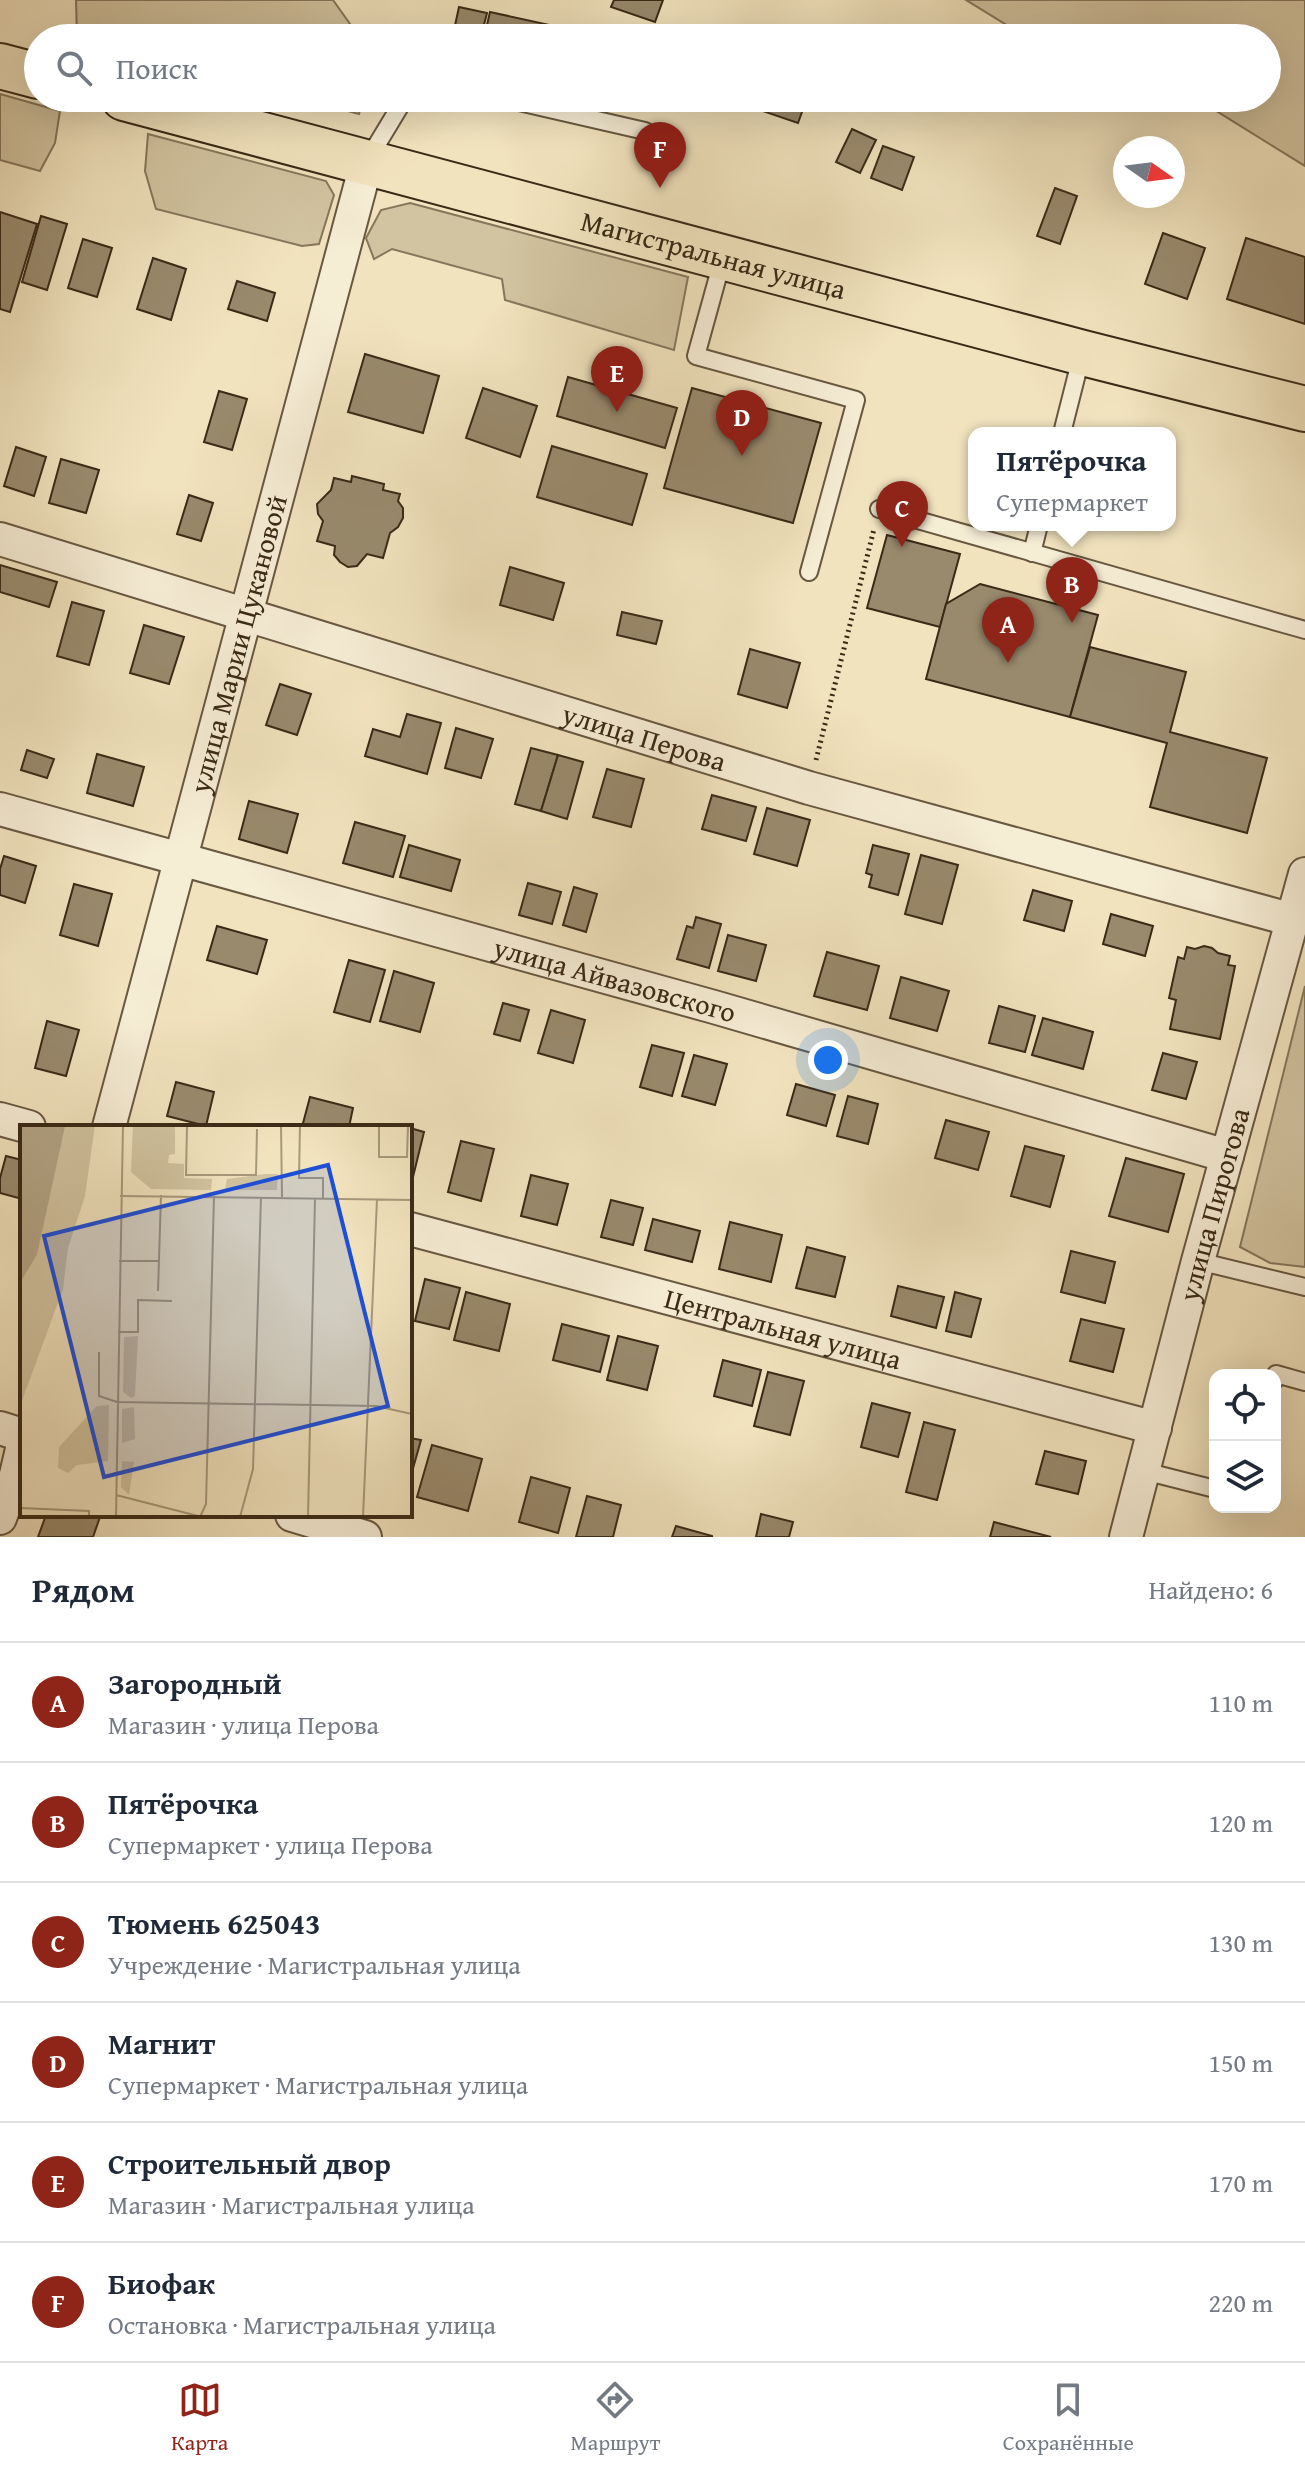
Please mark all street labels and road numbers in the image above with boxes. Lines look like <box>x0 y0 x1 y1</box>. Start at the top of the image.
street label: Магистральная улица <box>577 199 851 309</box>
street label: улица Марии Цукановой <box>178 490 297 798</box>
street label: улица Перова <box>556 692 732 781</box>
street label: улица Айвазовского <box>488 926 741 1032</box>
street label: улица Пирогова <box>1167 1102 1260 1306</box>
street label: Центральная улица <box>660 1277 907 1380</box>

